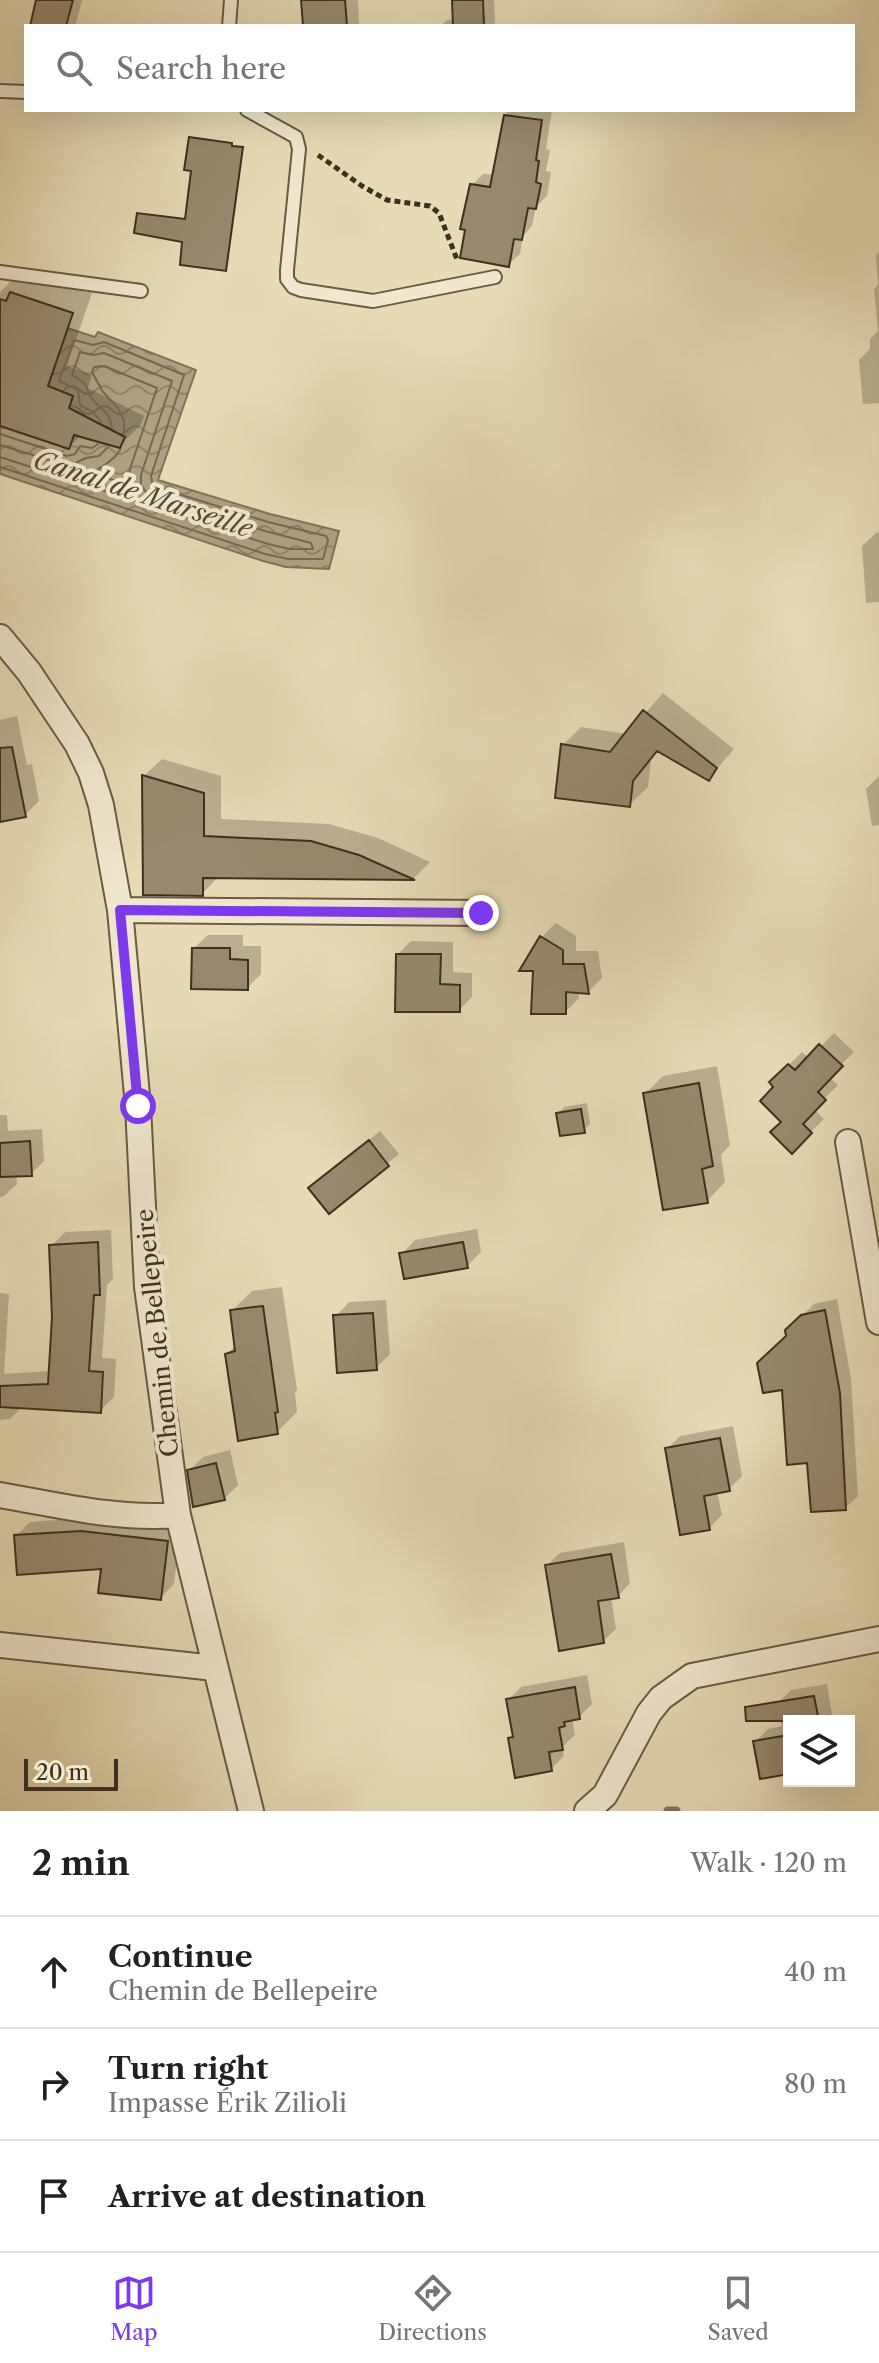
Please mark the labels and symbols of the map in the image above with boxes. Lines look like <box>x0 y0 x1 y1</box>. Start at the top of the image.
water label: Canal de Marseille <box>30 444 258 545</box>
route end <box>463 895 499 931</box>
route start <box>120 1088 156 1124</box>
street label: Chemin de Bellepeire <box>130 1208 184 1458</box>
scale bar <box>24 1755 118 1791</box>

